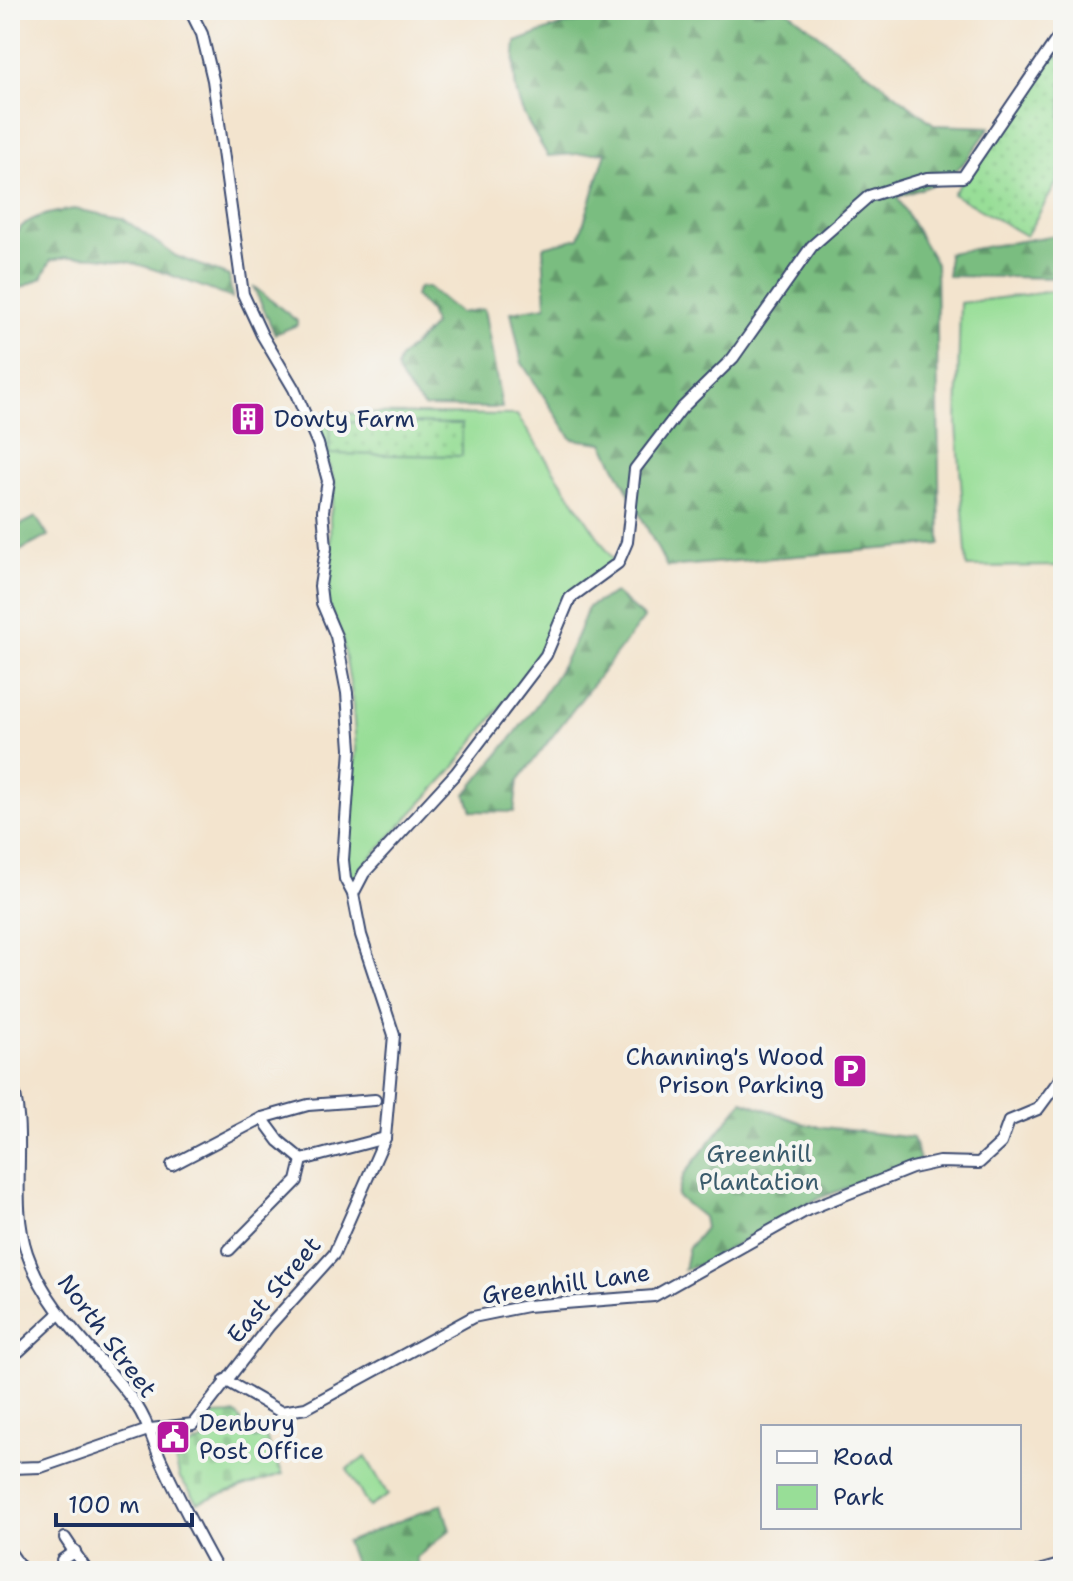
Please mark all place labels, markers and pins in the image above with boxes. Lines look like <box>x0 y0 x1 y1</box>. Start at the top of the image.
building icon: Dowty Farm <box>229 400 267 438</box>
place label: Dowty Farm <box>274 403 415 435</box>
place label: Channing's Wood Prison Parking <box>626 1041 824 1101</box>
parking icon: Channing's Wood Prison Parking <box>831 1052 869 1090</box>
place label: Denbury Post Office <box>199 1407 324 1467</box>
public building icon: Denbury Post Office <box>154 1418 192 1456</box>

